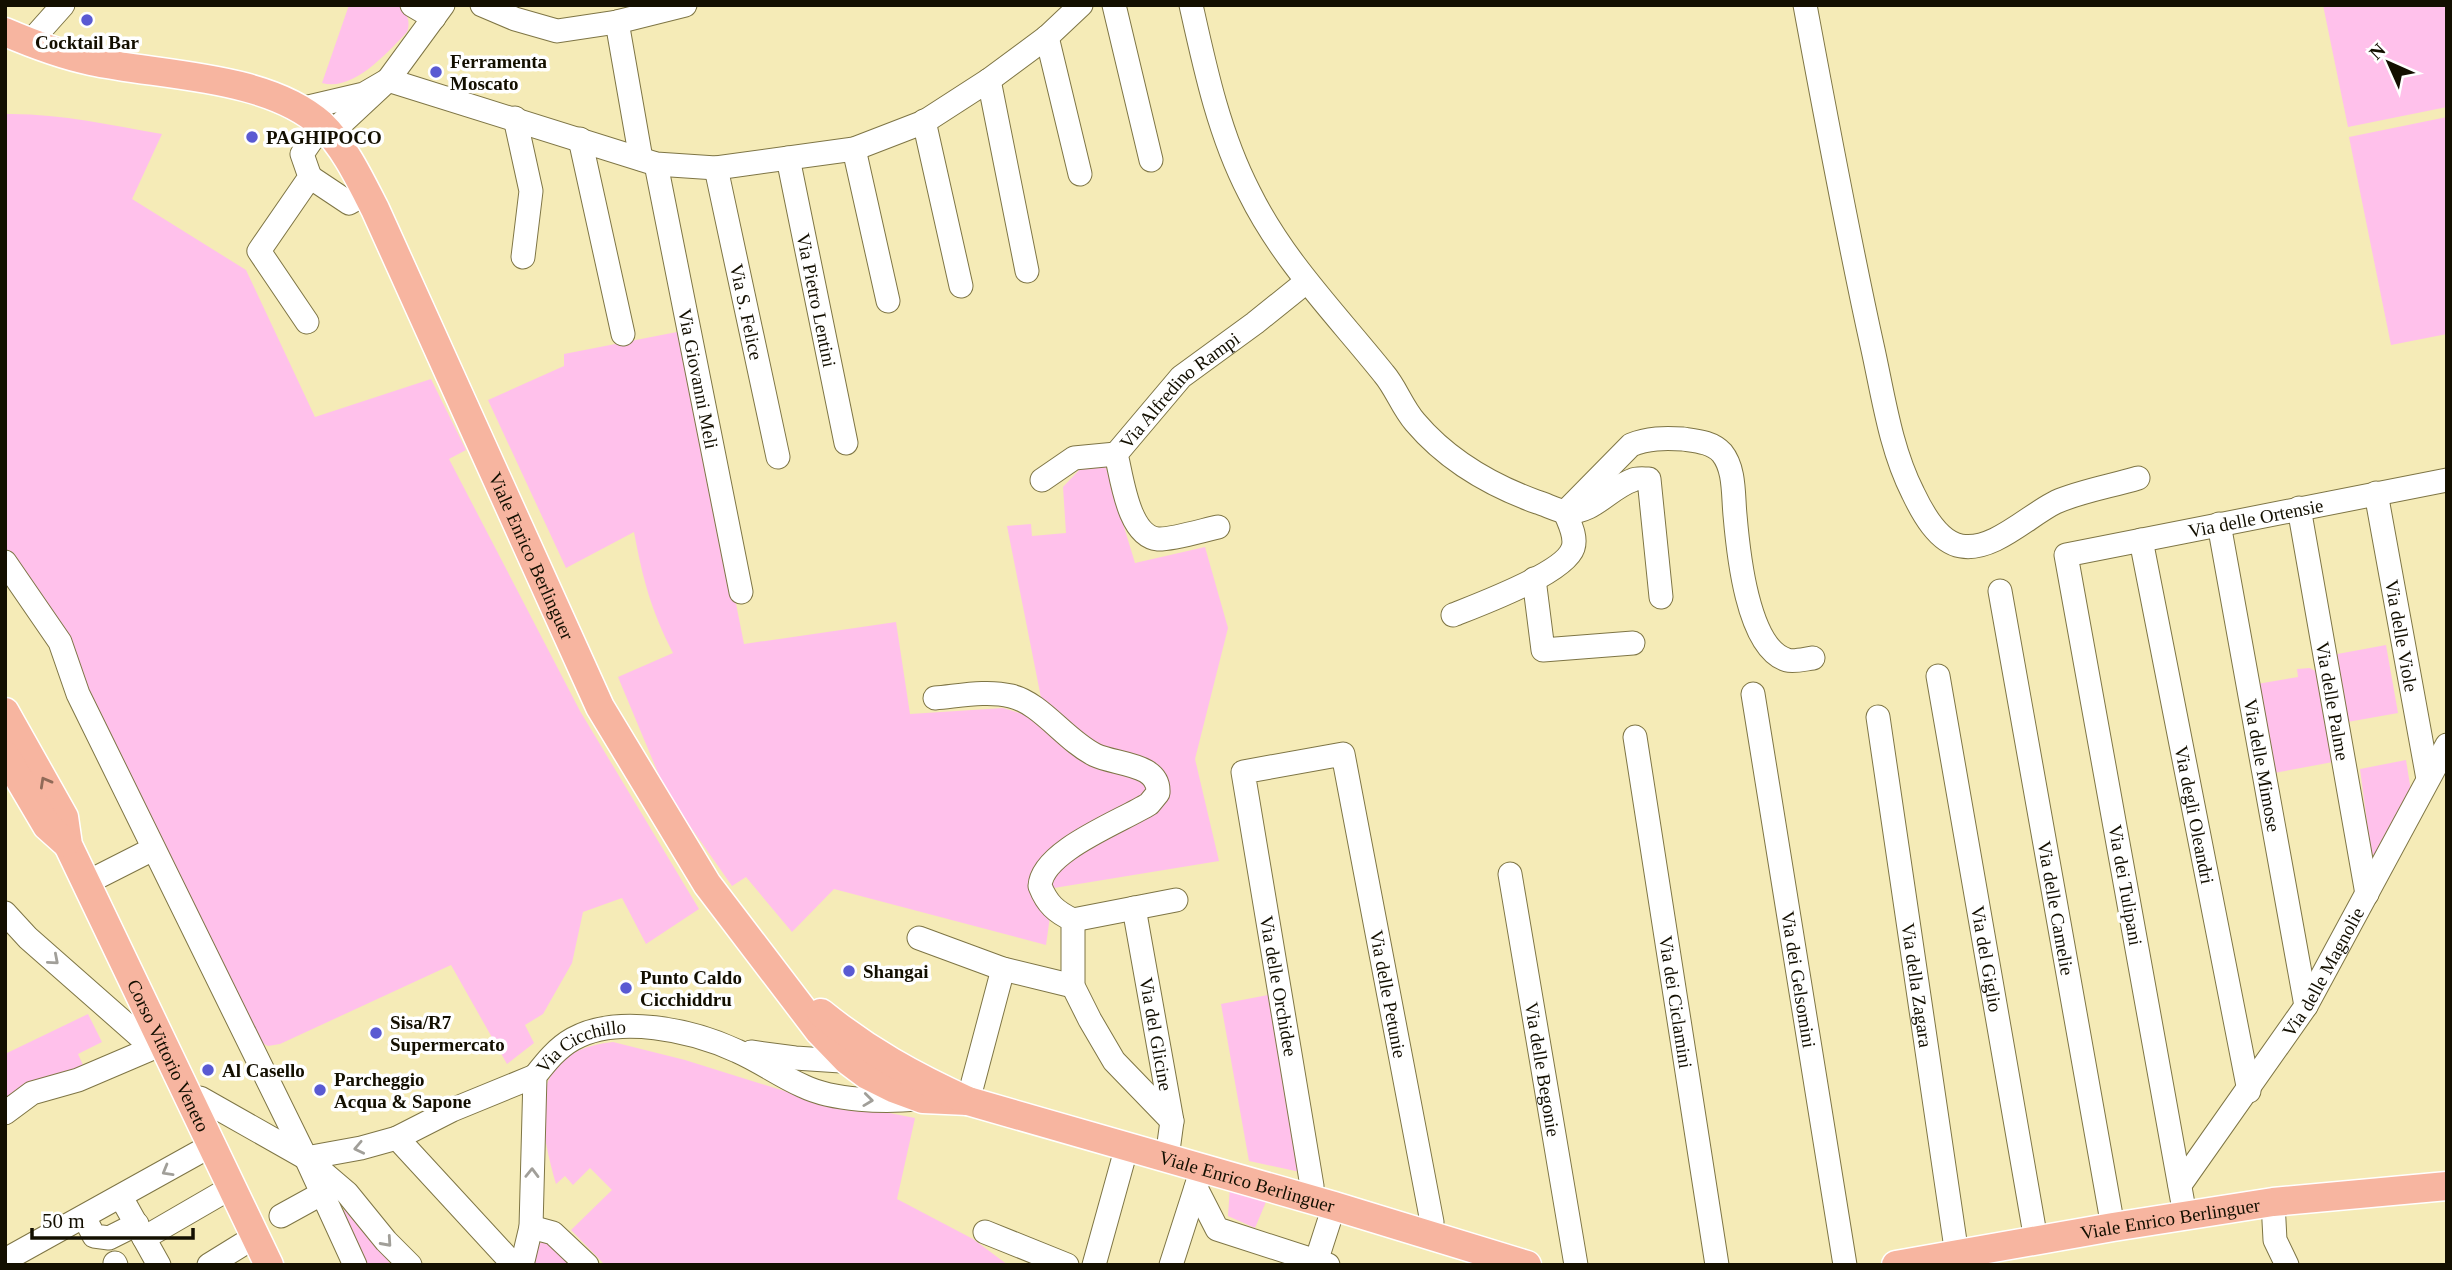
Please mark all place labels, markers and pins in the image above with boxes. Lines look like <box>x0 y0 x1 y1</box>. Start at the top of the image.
marker: Cocktail Bar <box>79 12 95 28</box>
place label: Cocktail Bar <box>35 32 140 53</box>
place label: Ferramenta Moscato <box>450 51 548 94</box>
marker: Ferramenta Moscato <box>428 64 444 80</box>
place label: PAGHIPOCO <box>266 127 382 148</box>
marker: PAGHIPOCO <box>244 129 260 145</box>
place label: Shangai <box>863 961 928 982</box>
marker: Shangai <box>841 963 857 979</box>
place label: Punto Caldo Cicchiddru <box>640 967 742 1010</box>
marker: Punto Caldo Cicchiddru <box>618 980 634 996</box>
place label: Sisa/R7 Supermercato <box>390 1012 505 1055</box>
marker: Sisa/R7 Supermercato <box>368 1025 384 1041</box>
place label: Al Casello <box>222 1060 305 1081</box>
marker: Al Casello <box>200 1062 216 1078</box>
place label: Parcheggio Acqua & Sapone <box>334 1069 471 1112</box>
marker: Parcheggio Acqua & Sapone <box>312 1082 328 1098</box>

